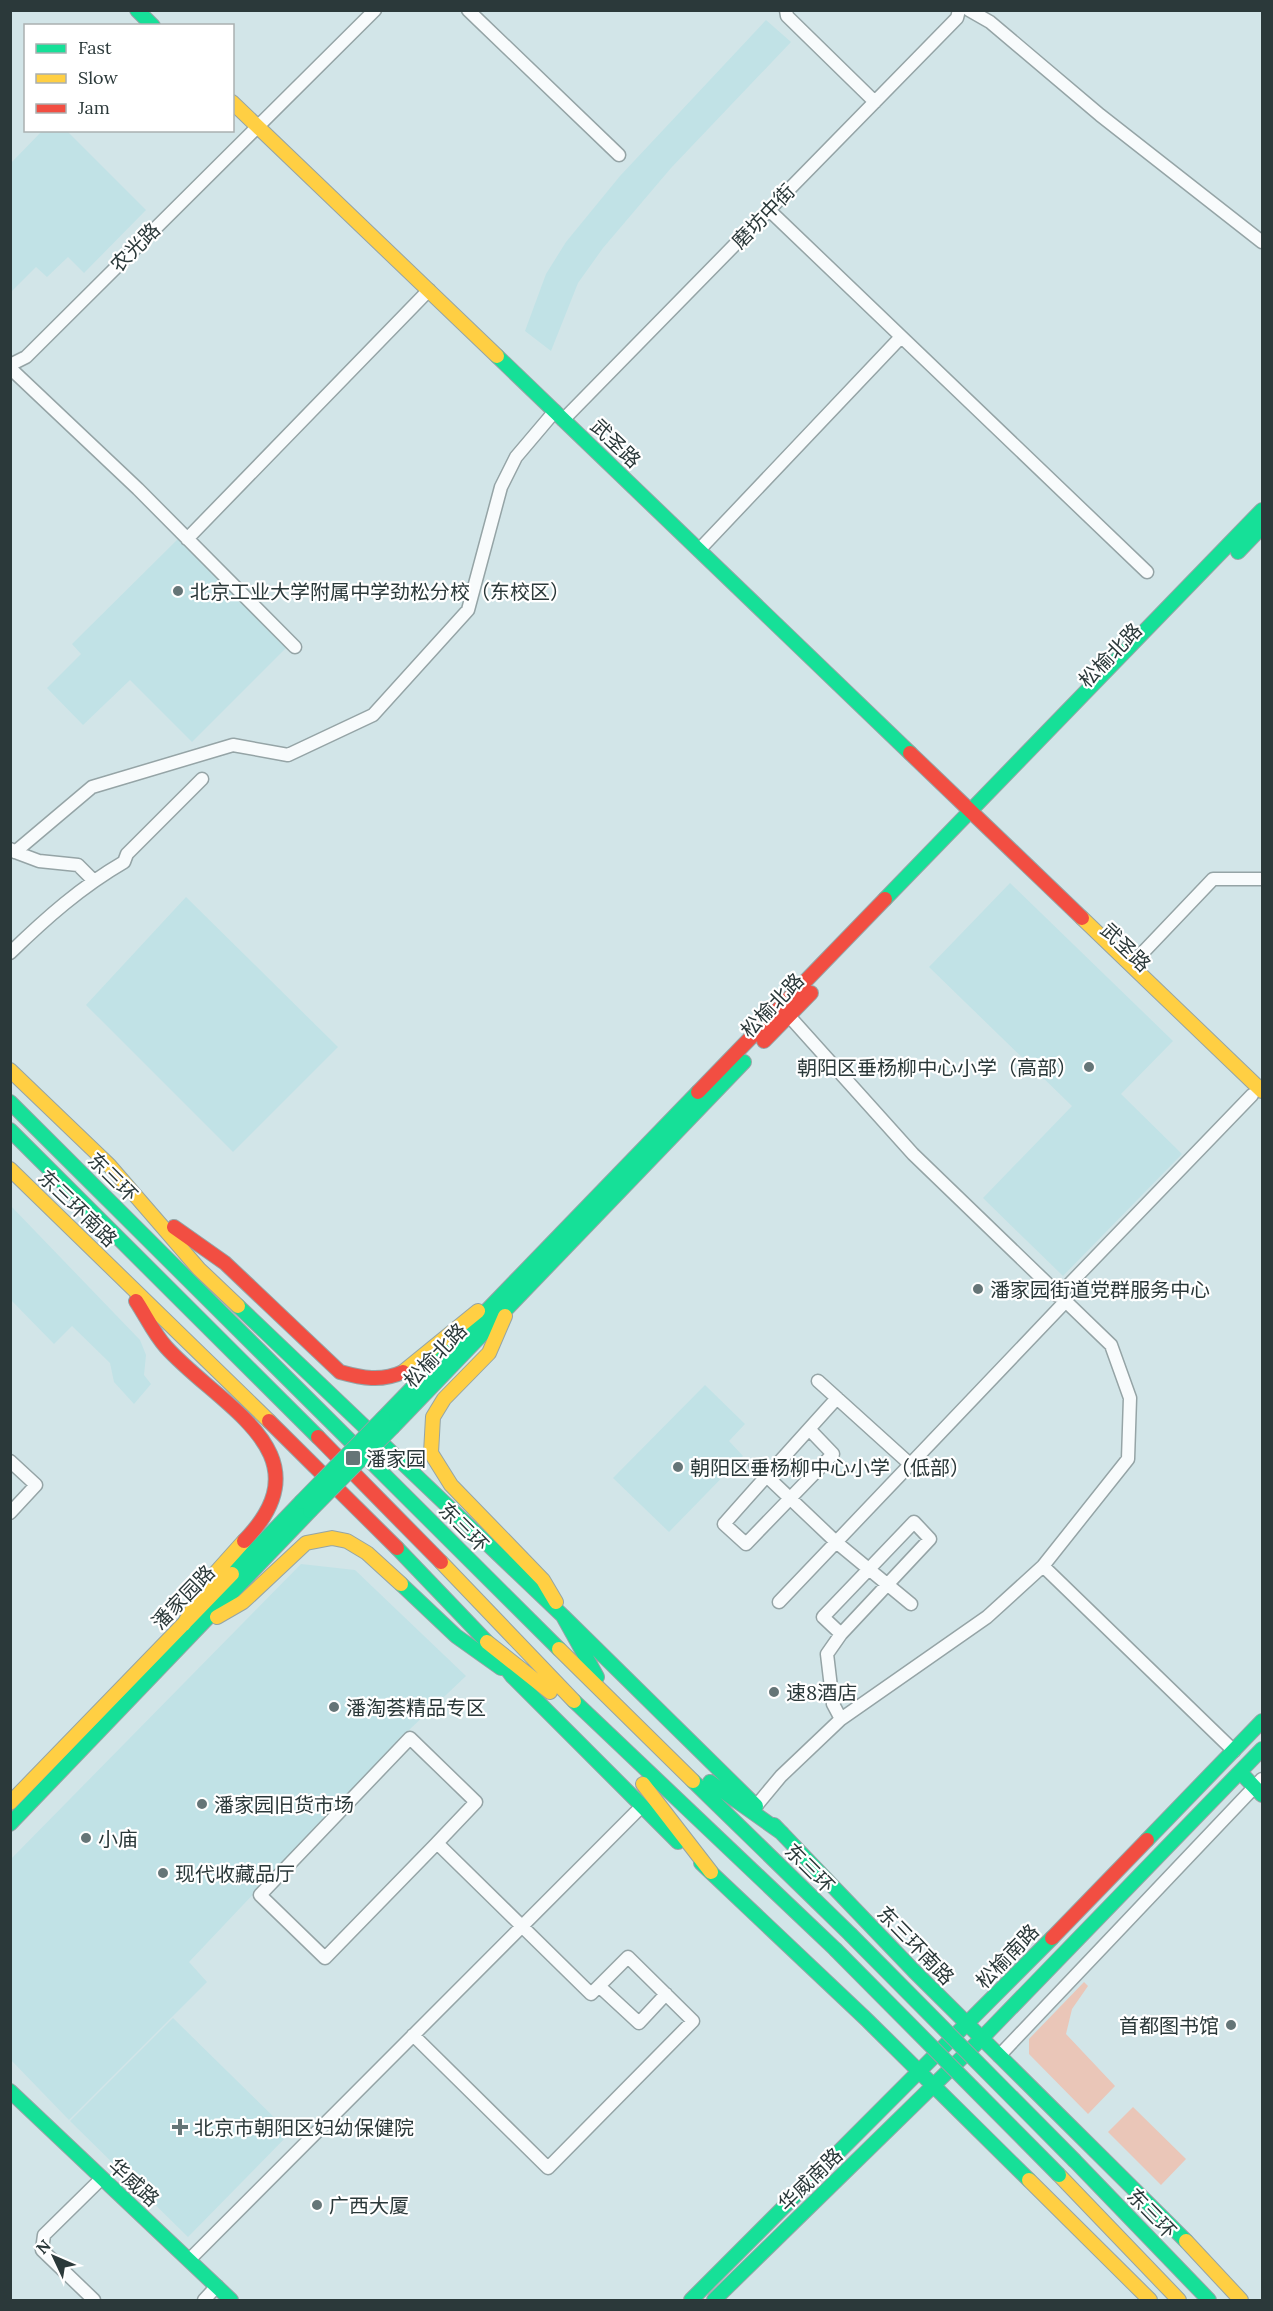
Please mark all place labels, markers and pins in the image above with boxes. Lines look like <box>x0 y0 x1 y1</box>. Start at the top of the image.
place label: 北京工业大学附属中学劲松分校（东校区） <box>190 579 570 604</box>
marker: 北京工业大学附属中学劲松分校（东校区） <box>171 584 185 598</box>
place label: 朝阳区垂杨柳中心小学（高部） <box>797 1055 1077 1080</box>
marker: 朝阳区垂杨柳中心小学（高部） <box>1082 1060 1096 1074</box>
place label: 潘家园街道党群服务中心 <box>990 1277 1210 1302</box>
marker: 潘家园街道党群服务中心 <box>971 1282 985 1296</box>
place label: 潘家园 <box>366 1446 426 1471</box>
marker: 潘家园 <box>344 1449 362 1467</box>
place label: 朝阳区垂杨柳中心小学（低部） <box>690 1455 970 1480</box>
marker: 朝阳区垂杨柳中心小学（低部） <box>671 1460 685 1474</box>
place label: 速8酒店 <box>786 1680 857 1705</box>
marker: 速8酒店 <box>767 1685 781 1699</box>
place label: 潘淘荟精品专区 <box>346 1695 486 1720</box>
marker: 潘淘荟精品专区 <box>327 1700 341 1714</box>
place label: 潘家园旧货市场 <box>214 1792 354 1817</box>
marker: 潘家园旧货市场 <box>195 1797 209 1811</box>
place label: 小庙 <box>98 1826 138 1851</box>
marker: 小庙 <box>79 1831 93 1845</box>
place label: 现代收藏品厅 <box>175 1861 295 1886</box>
marker: 现代收藏品厅 <box>156 1866 170 1880</box>
place label: 首都图书馆 <box>1119 2013 1219 2038</box>
marker: 首都图书馆 <box>1224 2018 1238 2032</box>
place label: 北京市朝阳区妇幼保健院 <box>194 2115 414 2140</box>
marker: 北京市朝阳区妇幼保健院 <box>171 2118 189 2136</box>
place label: 广西大厦 <box>329 2193 409 2218</box>
marker: 广西大厦 <box>310 2198 324 2212</box>

